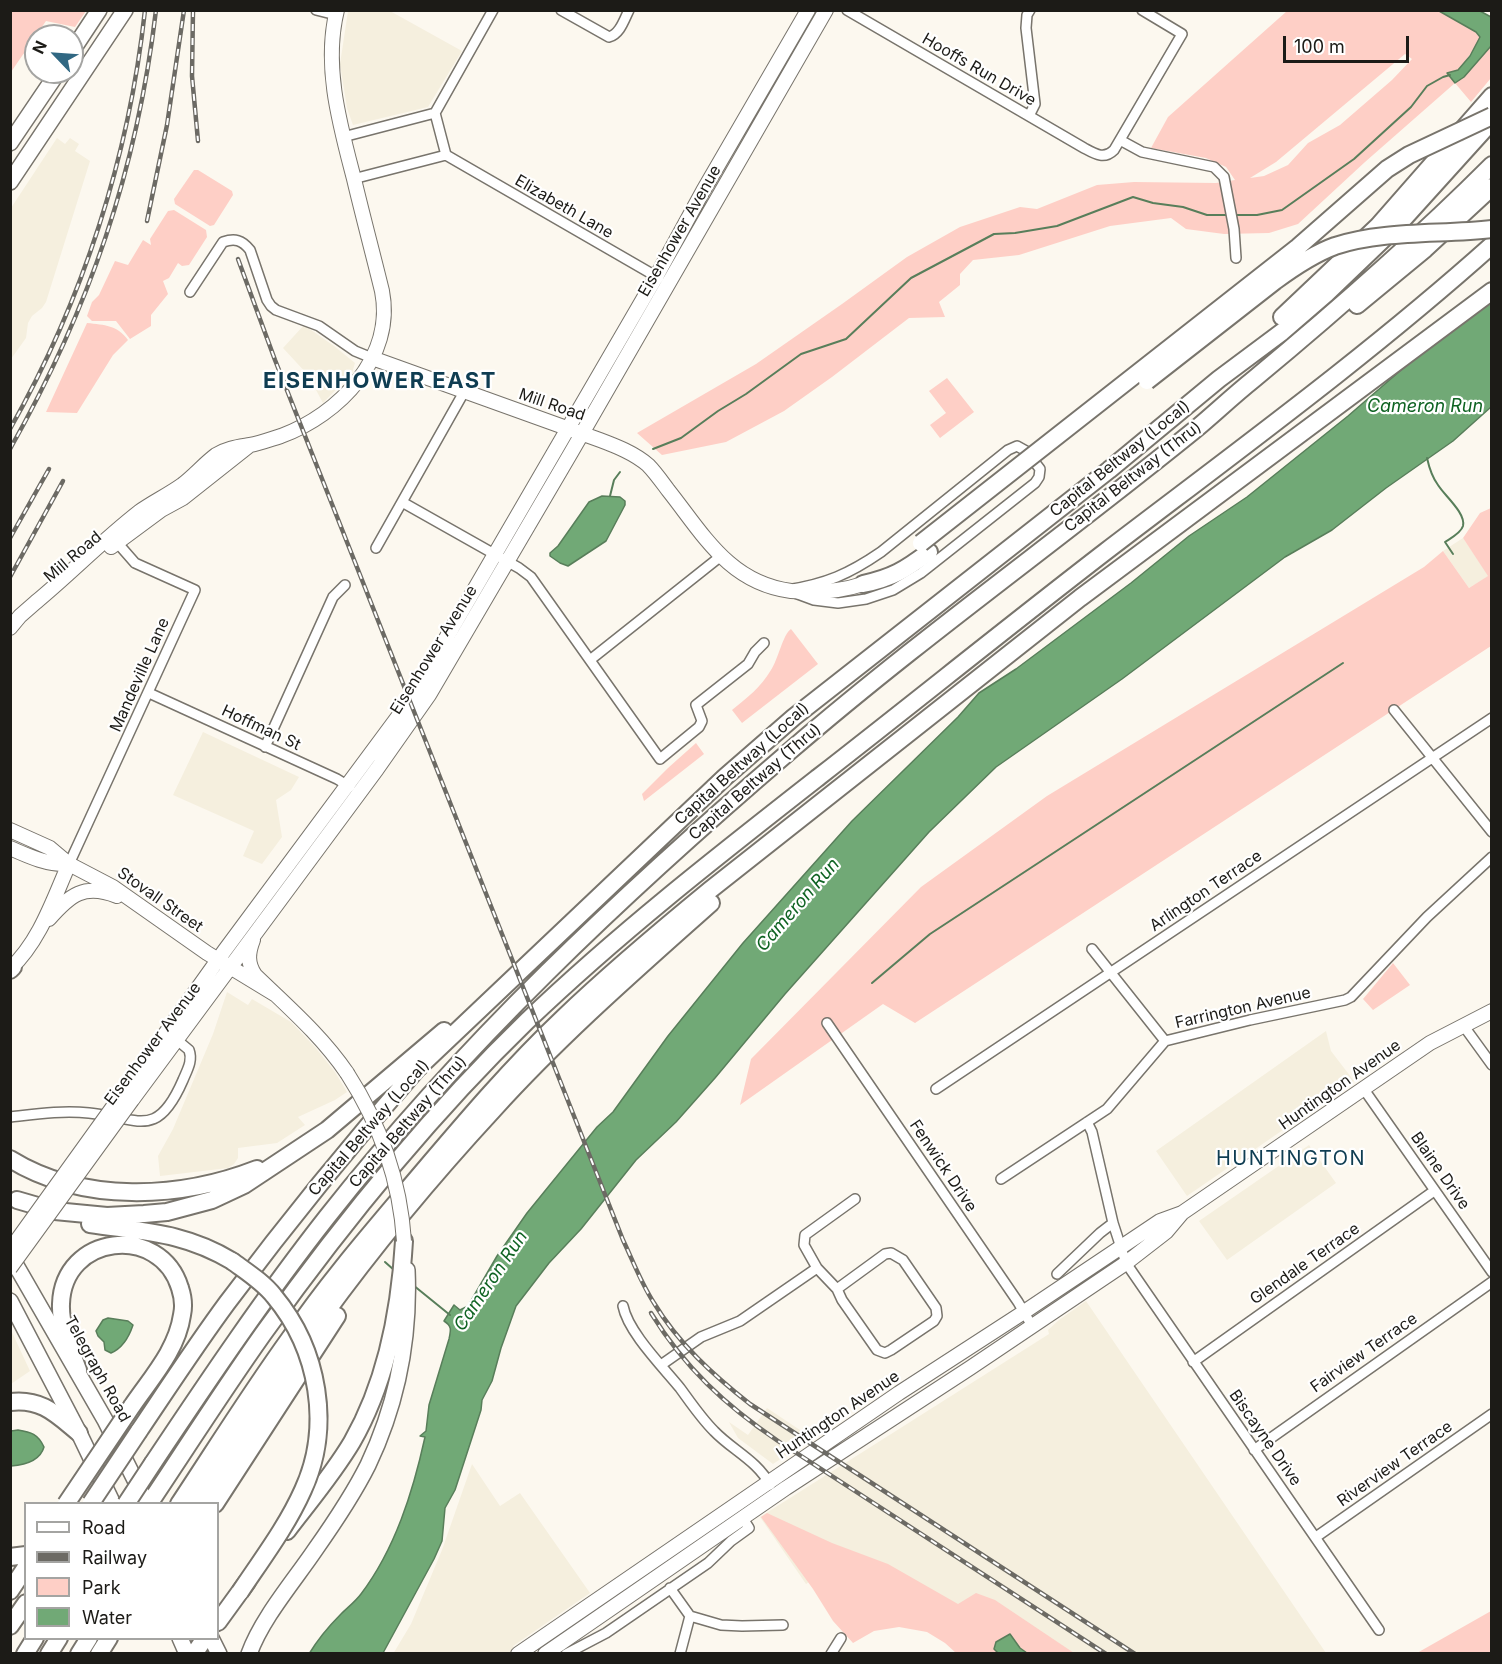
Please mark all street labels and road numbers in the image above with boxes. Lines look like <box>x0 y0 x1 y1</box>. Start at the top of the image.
street label: Hooffs Run Drive <box>919 30 1039 110</box>
street label: Eisenhower Avenue <box>635 162 725 300</box>
street label: Elizabeth Lane <box>511 171 617 243</box>
street label: Mill Road <box>516 385 588 425</box>
street label: Capital Beltway (Local) <box>1046 397 1194 521</box>
street label: Capital Beltway (Thru) <box>1061 418 1205 536</box>
street label: Mill Road <box>40 527 106 587</box>
street label: Eisenhower Avenue <box>387 582 481 718</box>
street label: Mandeville Lane <box>106 615 174 735</box>
street label: Capital Beltway (Local) <box>671 699 813 829</box>
street label: Hoffman St <box>218 701 304 755</box>
street label: Capital Beltway (Thru) <box>685 719 825 845</box>
street label: Arlington Terrace <box>1146 846 1266 936</box>
street label: Stovall Street <box>114 863 206 937</box>
street label: Eisenhower Avenue <box>101 979 205 1109</box>
street label: Farrington Avenue <box>1173 983 1313 1033</box>
street label: Huntington Avenue <box>1276 1036 1404 1134</box>
street label: Capital Beltway (Thru) <box>345 1052 471 1192</box>
street label: Capital Beltway (Local) <box>305 1056 433 1200</box>
street label: Fenwick Drive <box>905 1116 981 1216</box>
street label: Blaine Drive <box>1406 1129 1474 1213</box>
street label: Glendale Terrace <box>1247 1219 1363 1309</box>
street label: Fairview Terrace <box>1307 1309 1421 1397</box>
street label: Telegraph Road <box>60 1312 134 1426</box>
street label: Huntington Avenue <box>773 1367 903 1463</box>
street label: Biscayne Drive <box>1225 1386 1305 1490</box>
street label: Riverview Terrace <box>1334 1417 1456 1511</box>

